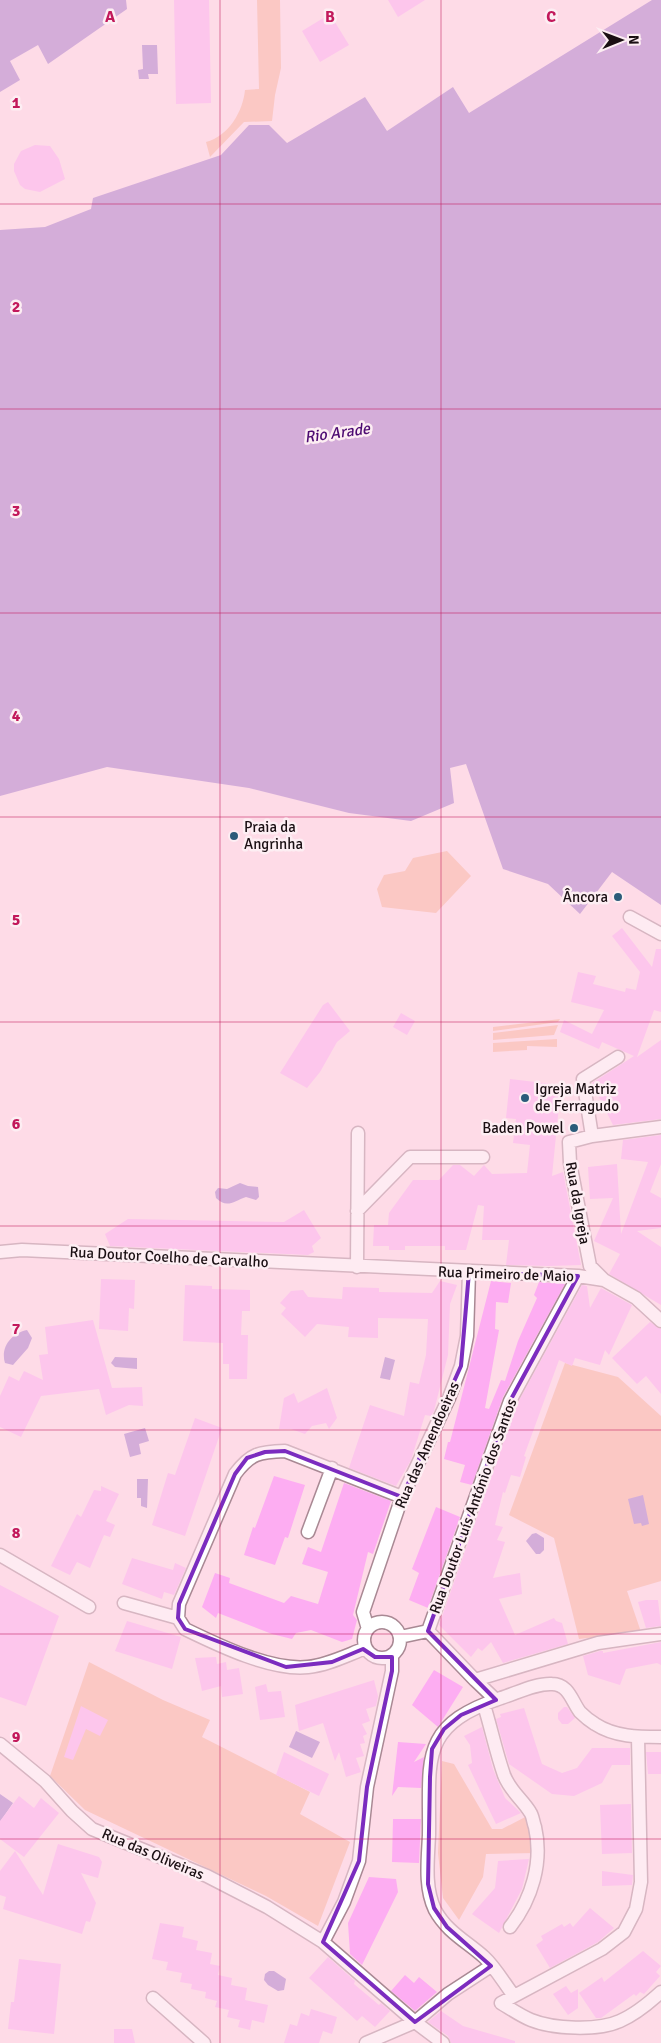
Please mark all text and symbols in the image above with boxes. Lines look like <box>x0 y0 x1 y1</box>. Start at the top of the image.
text: A <box>105 7 116 27</box>
text: B <box>325 7 335 27</box>
text: C <box>546 7 556 27</box>
north arrow <box>596 15 646 65</box>
text: N <box>625 35 642 45</box>
text: 1 <box>12 93 21 113</box>
text: 2 <box>12 297 20 317</box>
water label: Rio Arade <box>303 418 372 447</box>
text: 3 <box>12 501 20 521</box>
text: 4 <box>12 706 21 726</box>
place label: Praia da Angrinha <box>244 818 303 853</box>
marker: Praia da Angrinha <box>228 830 240 842</box>
place label: Âncora <box>563 888 608 906</box>
marker: Âncora <box>612 891 624 903</box>
text: 5 <box>12 910 20 930</box>
place label: Igreja Matriz de Ferragudo <box>535 1080 619 1115</box>
marker: Igreja Matriz de Ferragudo <box>519 1092 531 1104</box>
text: 6 <box>12 1114 21 1134</box>
place label: Baden Powel <box>482 1119 564 1137</box>
marker: Baden Powel <box>568 1122 580 1134</box>
street label: Rua da Igreja <box>562 1160 594 1246</box>
street label: Rua Doutor Coelho de Carvalho <box>69 1243 269 1271</box>
street label: Rua Primeiro de Maio <box>438 1263 575 1285</box>
text: 7 <box>12 1319 21 1339</box>
street label: Rua das Amendoeiras <box>391 1378 463 1511</box>
street label: Rua Doutor Luís António dos Santos <box>426 1396 521 1616</box>
text: 8 <box>12 1523 21 1543</box>
text: 9 <box>12 1727 21 1747</box>
street label: Rua das Oliveiras <box>99 1824 207 1884</box>

